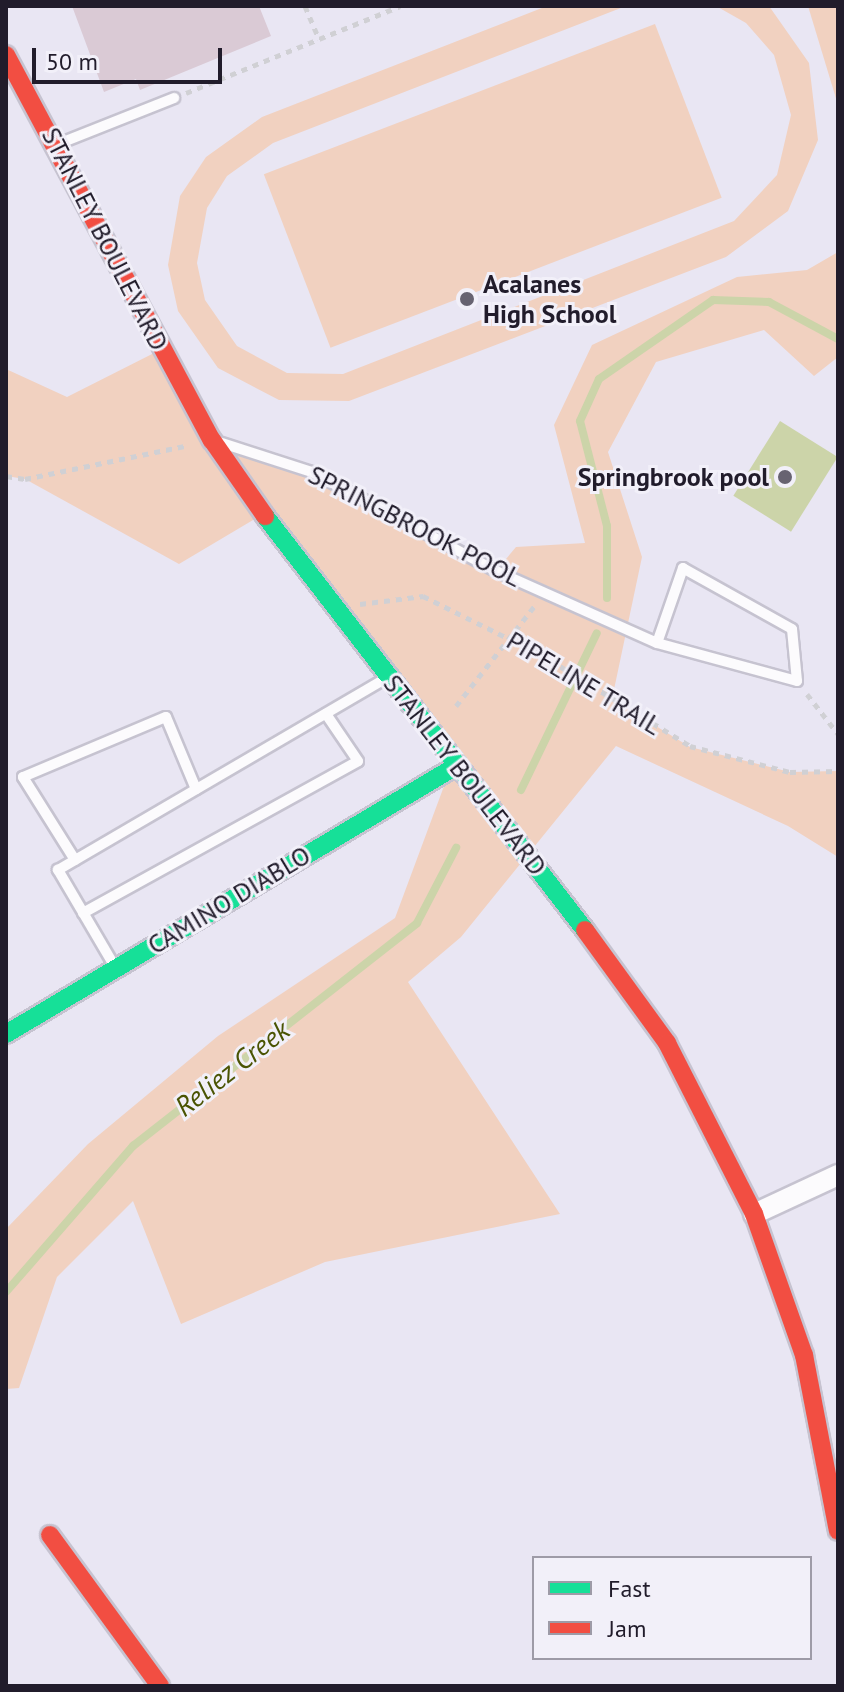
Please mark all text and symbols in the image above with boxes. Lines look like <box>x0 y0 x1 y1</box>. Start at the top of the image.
scale bar <box>36 32 226 82</box>
text: 50 m <box>46 46 98 77</box>
street label: STANLEY BOULEVARD <box>35 122 175 356</box>
place label: Acalanes High School <box>483 268 616 330</box>
marker: Acalanes High School <box>458 290 476 308</box>
street label: SPRINGBROOK POOL <box>303 459 527 593</box>
place label: Springbrook pool <box>577 461 769 493</box>
marker: Springbrook pool <box>776 468 794 486</box>
street label: PIPELINE TRAIL <box>501 624 667 742</box>
street label: STANLEY BOULEVARD <box>377 668 553 882</box>
street label: CAMINO DIABLO <box>142 839 316 961</box>
water label: Reliez Creek <box>168 1013 296 1123</box>
legend <box>532 1556 812 1660</box>
text: Fast <box>608 1573 651 1604</box>
text: Jam <box>608 1613 646 1644</box>

